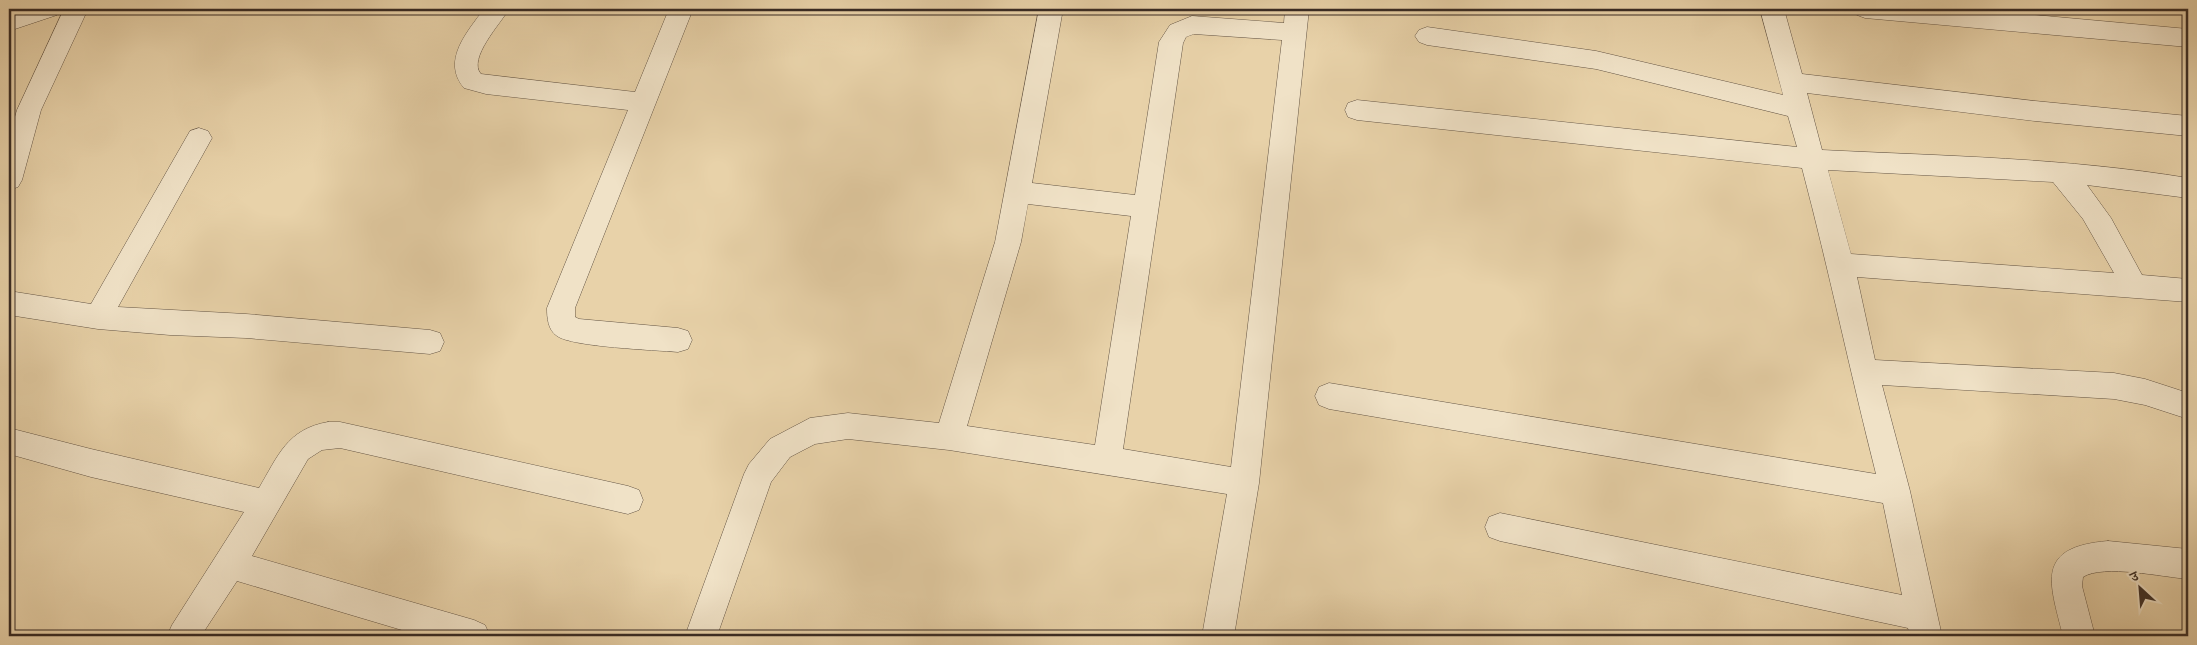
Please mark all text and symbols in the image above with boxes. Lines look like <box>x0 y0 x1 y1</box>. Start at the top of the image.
north arrow <box>2114 562 2164 612</box>
text: उ <box>2127 567 2142 586</box>

